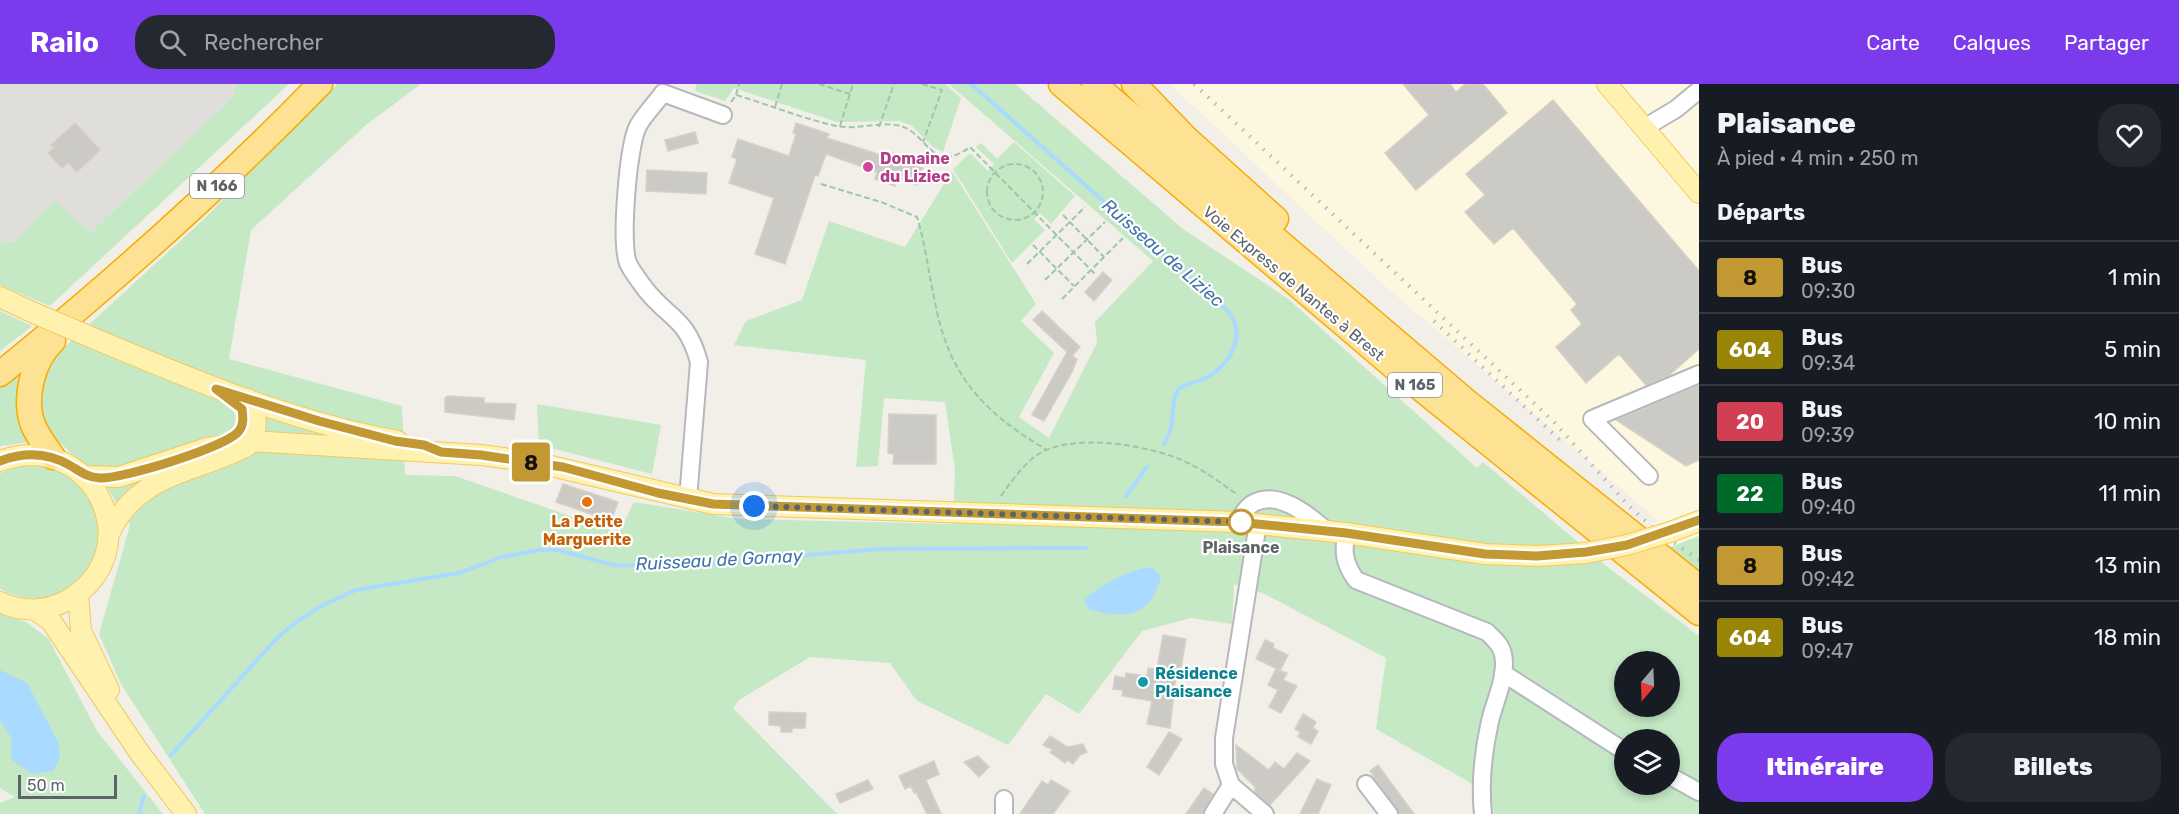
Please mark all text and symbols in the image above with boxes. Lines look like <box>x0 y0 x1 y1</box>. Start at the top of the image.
search box <box>135 15 555 69</box>
text: Railo <box>30 26 99 59</box>
icon: search <box>156 26 189 59</box>
text: Rechercher <box>204 29 323 56</box>
text: Carte <box>1866 30 1920 55</box>
text: Calques <box>1953 30 2031 55</box>
text: Partager <box>2064 30 2149 55</box>
button: heart <box>2098 104 2161 167</box>
text: Plaisance <box>1717 107 1856 140</box>
text: À pied · 4 min · 250 m <box>1717 146 1919 170</box>
place label: Domaine du Liziec <box>880 149 950 186</box>
marker: Domaine du Liziec <box>861 160 875 174</box>
road number: N 166 <box>190 174 244 198</box>
water label: Ruisseau de Liziec <box>1098 194 1229 312</box>
text: Départs <box>1717 199 1805 226</box>
street label: Voie Express de Nantes à Brest <box>1199 202 1388 365</box>
text: Bus <box>1801 252 1843 279</box>
text: 1 min <box>2108 264 2161 291</box>
text: 8 <box>1743 265 1757 290</box>
text: 09:30 <box>1801 279 1855 303</box>
text: Bus <box>1801 324 1843 351</box>
text: 5 min <box>2104 336 2161 363</box>
text: 604 <box>1729 337 1771 362</box>
text: 09:34 <box>1801 351 1855 375</box>
road number: N 165 <box>1388 373 1442 397</box>
text: Bus <box>1801 396 1843 423</box>
text: 10 min <box>2094 408 2161 435</box>
text: 20 <box>1736 409 1764 434</box>
text: 09:39 <box>1801 423 1855 447</box>
line badge: 8 <box>512 442 550 482</box>
text: 8 <box>524 450 538 475</box>
text: Bus <box>1801 468 1843 495</box>
text: 11 min <box>2099 480 2161 507</box>
text: 22 <box>1736 481 1764 506</box>
your location <box>739 491 769 521</box>
marker: La Petite Marguerite <box>580 495 594 509</box>
text: 09:40 <box>1801 495 1856 519</box>
marker: Plaisance <box>1228 509 1254 535</box>
place label: La Petite Marguerite <box>543 512 631 549</box>
place label: Plaisance <box>1203 538 1279 557</box>
text: Bus <box>1801 540 1843 567</box>
water label: Ruisseau de Gornay <box>635 545 804 575</box>
text: 13 min <box>2095 552 2161 579</box>
text: 8 <box>1743 553 1757 578</box>
text: 09:42 <box>1801 567 1855 591</box>
text: Bus <box>1801 612 1843 639</box>
text: 18 min <box>2094 624 2161 651</box>
text: 604 <box>1729 625 1771 650</box>
text: 09:47 <box>1801 639 1853 663</box>
north arrow <box>1614 651 1680 717</box>
map controls <box>1614 651 1680 795</box>
place label: Résidence Plaisance <box>1155 664 1238 701</box>
marker: Résidence Plaisance <box>1136 675 1150 689</box>
button: layers <box>1614 729 1680 795</box>
button: Itinéraire <box>1717 733 1933 802</box>
button: Billets <box>1945 733 2161 802</box>
scale bar <box>18 772 117 800</box>
text: 50 m <box>27 776 65 795</box>

